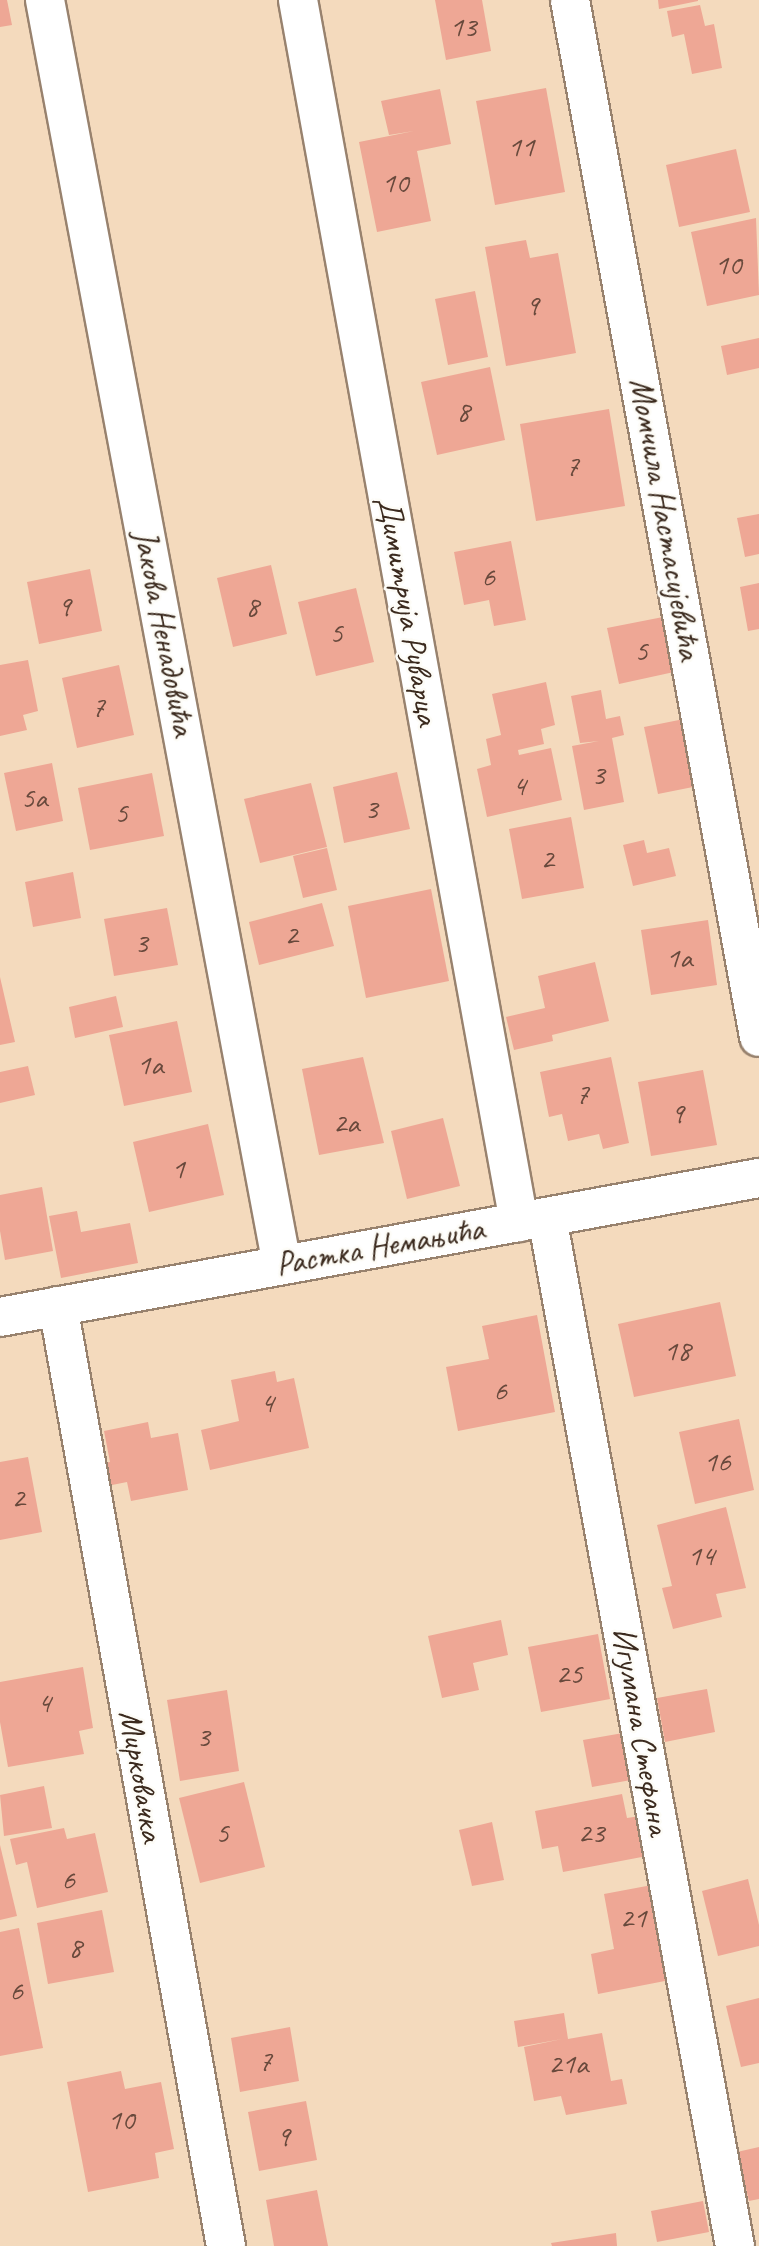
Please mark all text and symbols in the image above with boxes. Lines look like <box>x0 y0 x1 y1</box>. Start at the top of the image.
house number: 13 <box>450 8 476 44</box>
house number: 11 <box>508 128 534 164</box>
house number: 10 <box>382 164 408 200</box>
house number: 10 <box>715 246 741 282</box>
house number: 9 <box>525 287 539 323</box>
street label: Момчила Настасијевића <box>621 375 709 663</box>
house number: 8 <box>456 393 470 429</box>
house number: 7 <box>565 447 579 483</box>
street label: Димитрија Руварца <box>369 494 447 728</box>
street label: Јакова Ненадовића <box>125 527 203 739</box>
house number: 6 <box>481 558 495 594</box>
house number: 9 <box>57 588 71 624</box>
house number: 8 <box>245 588 259 624</box>
house number: 5 <box>329 614 343 650</box>
house number: 5 <box>634 632 648 668</box>
house number: 7 <box>91 688 105 724</box>
house number: 3 <box>591 756 605 792</box>
house number: 4 <box>512 767 526 803</box>
house number: 5a <box>21 779 47 815</box>
house number: 3 <box>364 790 378 826</box>
house number: 5 <box>114 794 128 830</box>
house number: 2 <box>540 840 554 876</box>
house number: 2 <box>284 916 298 952</box>
house number: 3 <box>134 924 148 960</box>
house number: 1a <box>666 939 692 975</box>
house number: 1a <box>137 1046 163 1082</box>
house number: 7 <box>575 1075 589 1111</box>
house number: 9 <box>670 1095 684 1131</box>
house number: 2a <box>333 1104 359 1140</box>
house number: 1 <box>171 1150 185 1186</box>
street label: Растка Немањића <box>273 1209 487 1285</box>
house number: 18 <box>664 1332 690 1368</box>
house number: 6 <box>493 1372 507 1408</box>
house number: 4 <box>260 1384 274 1420</box>
house number: 16 <box>704 1443 730 1479</box>
house number: 2 <box>11 1479 25 1515</box>
house number: 14 <box>688 1537 714 1573</box>
street label: Игумана Стефана <box>603 1624 679 1838</box>
house number: 25 <box>556 1655 582 1691</box>
house number: 4 <box>37 1684 51 1720</box>
street label: Мирковачка <box>110 1707 172 1845</box>
house number: 3 <box>196 1718 210 1754</box>
house number: 5 <box>215 1814 229 1850</box>
house number: 23 <box>578 1814 604 1850</box>
house number: 6 <box>61 1861 75 1897</box>
house number: 21 <box>620 1899 646 1935</box>
house number: 8 <box>68 1929 82 1965</box>
house number: 6 <box>9 1972 23 2008</box>
house number: 7 <box>258 2042 272 2078</box>
house number: 21a <box>548 2045 588 2081</box>
house number: 10 <box>108 2101 134 2137</box>
house number: 9 <box>276 2118 290 2154</box>

